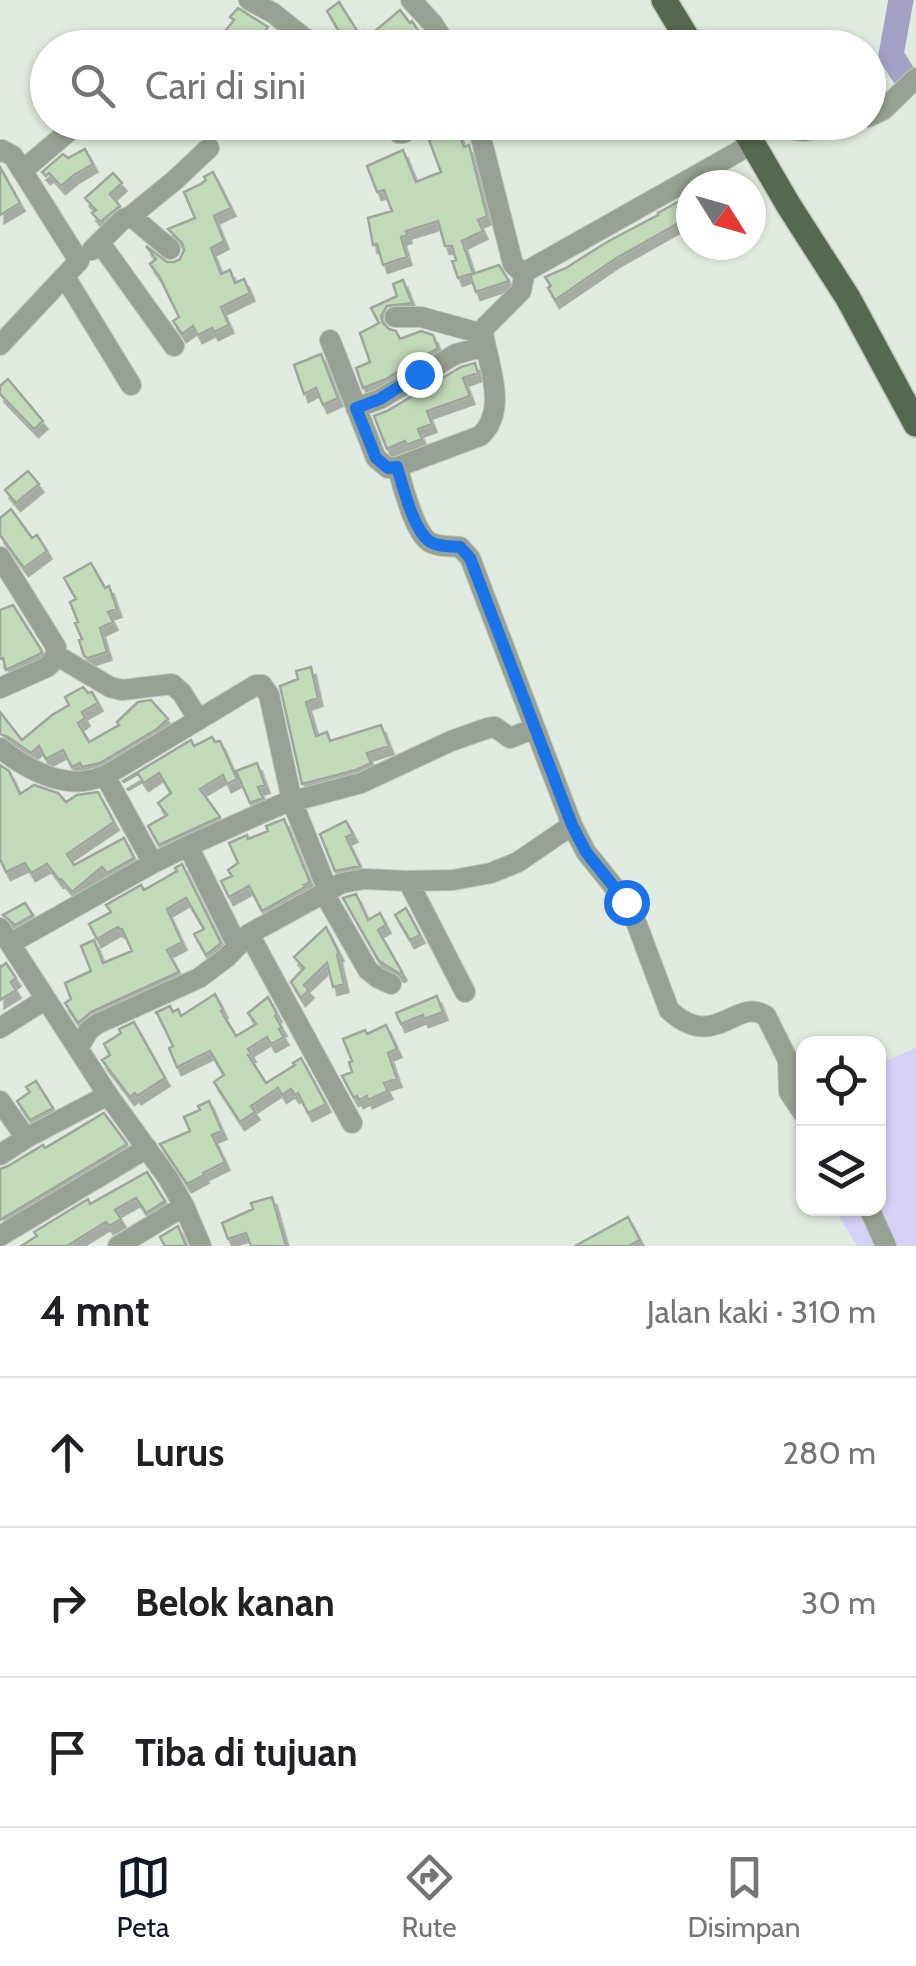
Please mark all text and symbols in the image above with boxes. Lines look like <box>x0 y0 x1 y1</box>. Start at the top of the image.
search box <box>30 30 886 140</box>
icon: search <box>65 58 120 113</box>
text: Cari di sini <box>145 62 306 109</box>
north arrow <box>676 170 766 260</box>
route end <box>397 352 443 398</box>
route start <box>604 880 650 926</box>
map controls <box>796 1036 886 1216</box>
button: locate <box>796 1036 886 1126</box>
button: layers <box>796 1126 886 1216</box>
text: 4 mnt <box>40 1285 149 1337</box>
text: Jalan kaki · 310 m <box>647 1292 876 1331</box>
icon: ahead <box>40 1425 95 1480</box>
text: Lurus <box>135 1429 224 1476</box>
text: 280 m <box>782 1433 876 1472</box>
icon: right <box>40 1575 95 1630</box>
text: Belok kanan <box>135 1579 335 1626</box>
text: 30 m <box>801 1583 876 1622</box>
icon: arrive <box>40 1725 95 1780</box>
text: Tiba di tujuan <box>135 1729 357 1776</box>
tab: Peta <box>116 1850 171 1944</box>
tab: Rute <box>402 1850 457 1944</box>
tab: Disimpan <box>688 1850 800 1944</box>

